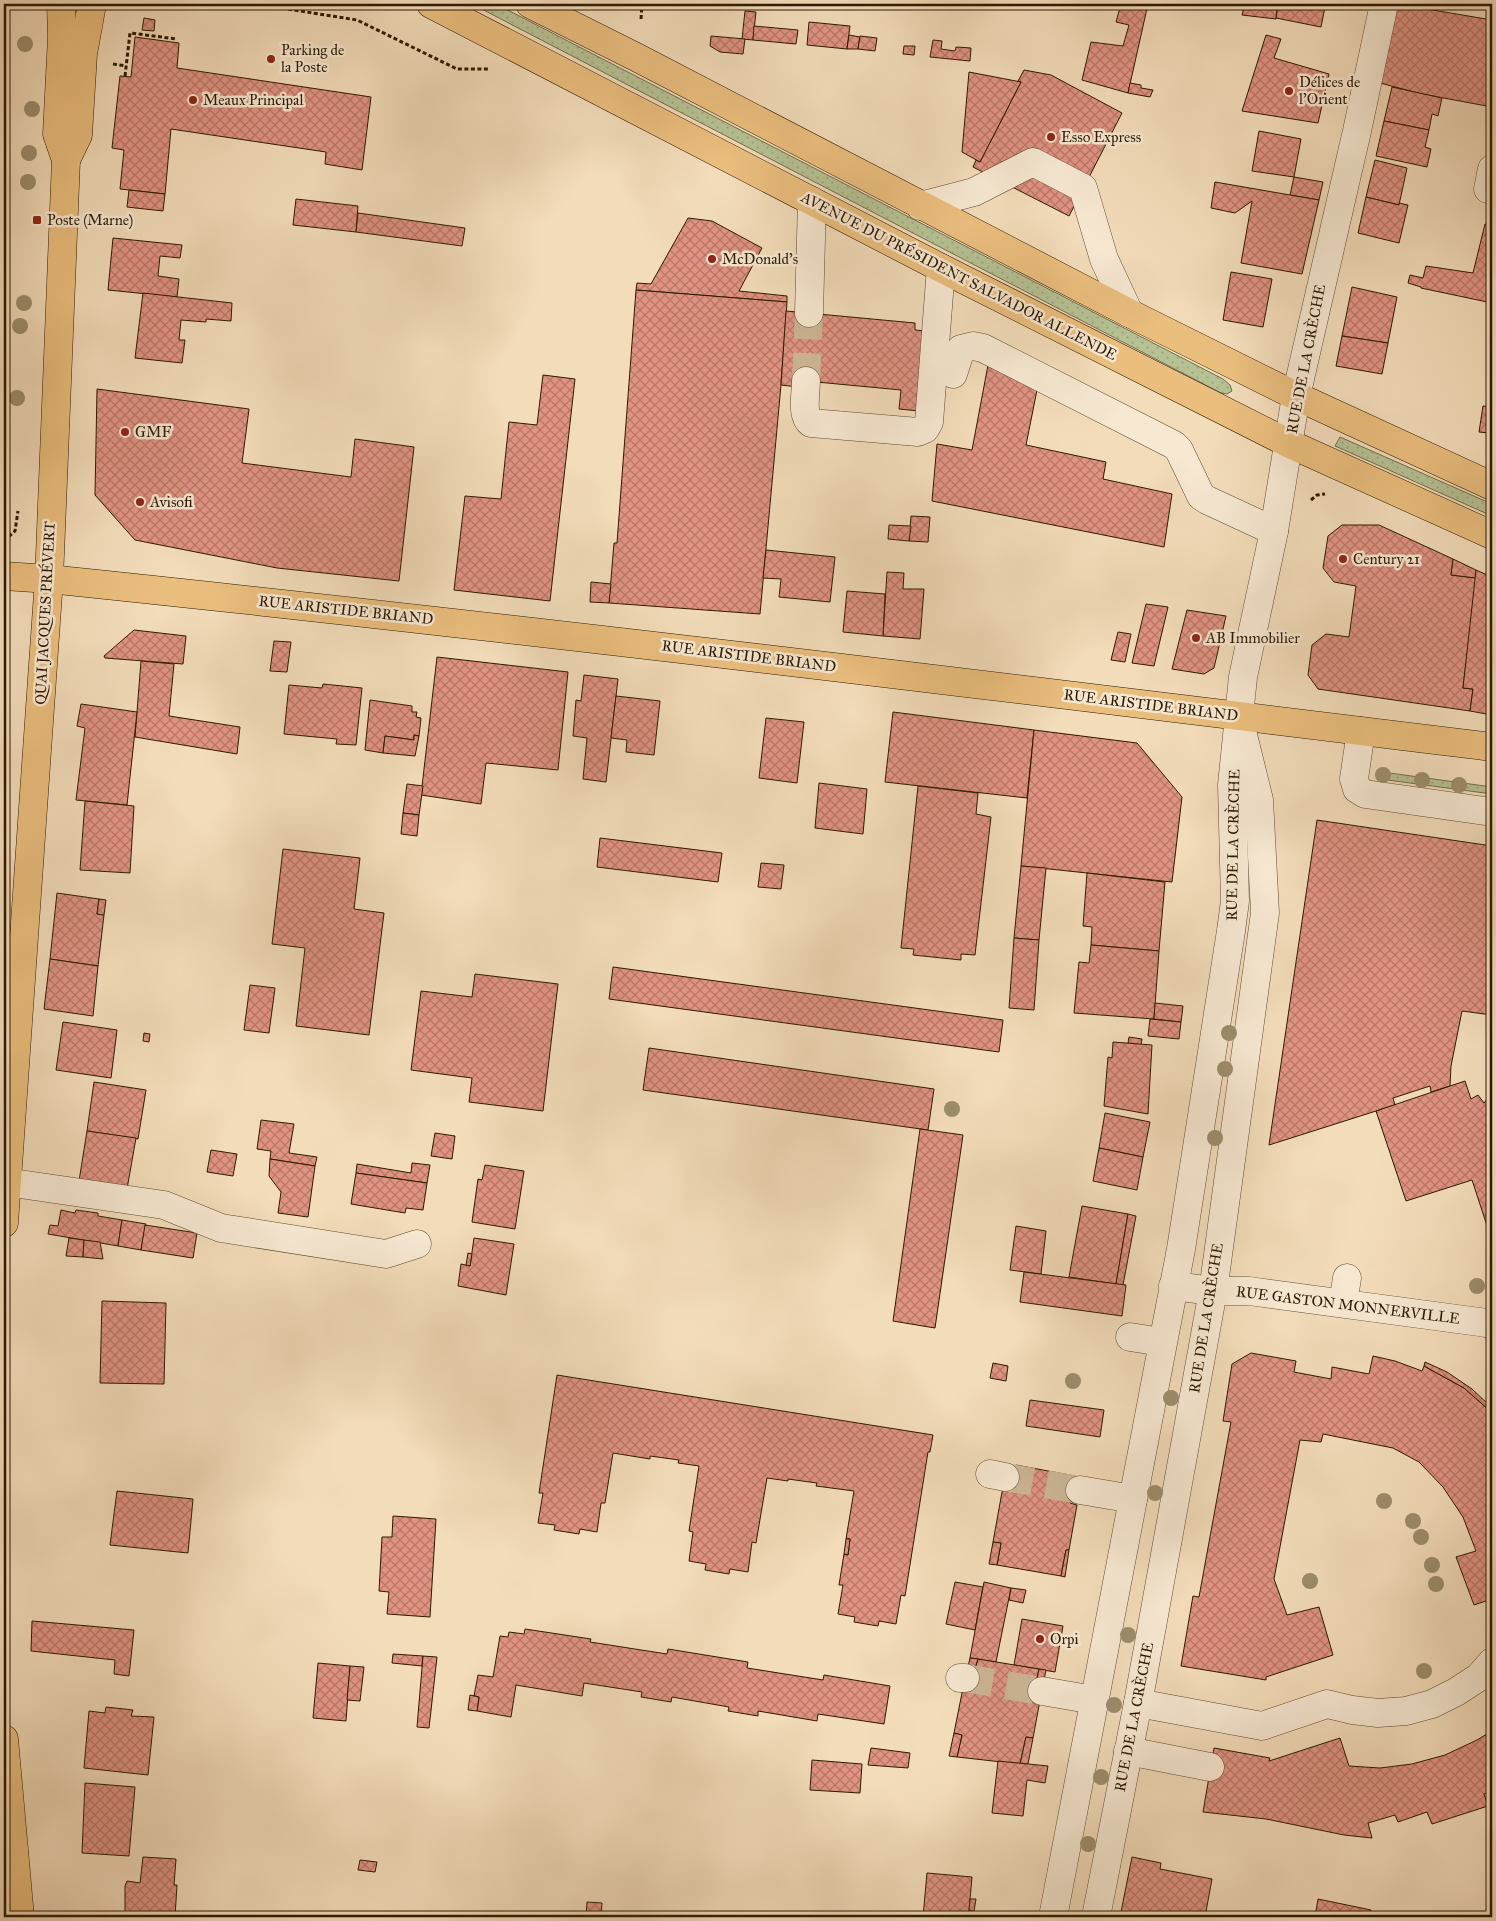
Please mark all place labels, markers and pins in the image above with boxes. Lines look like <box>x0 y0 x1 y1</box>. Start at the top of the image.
place label: Parking de la Poste <box>281 41 344 76</box>
marker: Parking de la Poste <box>265 53 277 65</box>
place label: Délices de l'Orient <box>1299 73 1360 108</box>
marker: Délices de l'Orient <box>1283 85 1295 97</box>
place label: Meaux Principal <box>203 91 304 109</box>
marker: Meaux Principal <box>187 94 199 106</box>
place label: Esso Express <box>1061 128 1141 146</box>
marker: Esso Express <box>1045 131 1057 143</box>
place label: Poste (Marne) <box>47 211 133 230</box>
marker: Poste (Marne) <box>31 214 43 226</box>
place label: McDonald's <box>722 250 798 268</box>
marker: McDonald's <box>706 253 718 265</box>
place label: GMF <box>135 423 171 441</box>
marker: GMF <box>119 426 131 438</box>
place label: Avisofi <box>149 493 193 511</box>
marker: Avisofi <box>134 496 146 508</box>
place label: Century 21 <box>1353 550 1420 568</box>
marker: Century 21 <box>1337 553 1349 565</box>
place label: AB Immobilier <box>1205 629 1300 647</box>
marker: AB Immobilier <box>1190 632 1202 644</box>
place label: Orpi <box>1050 1630 1079 1648</box>
marker: Orpi <box>1034 1633 1046 1645</box>

